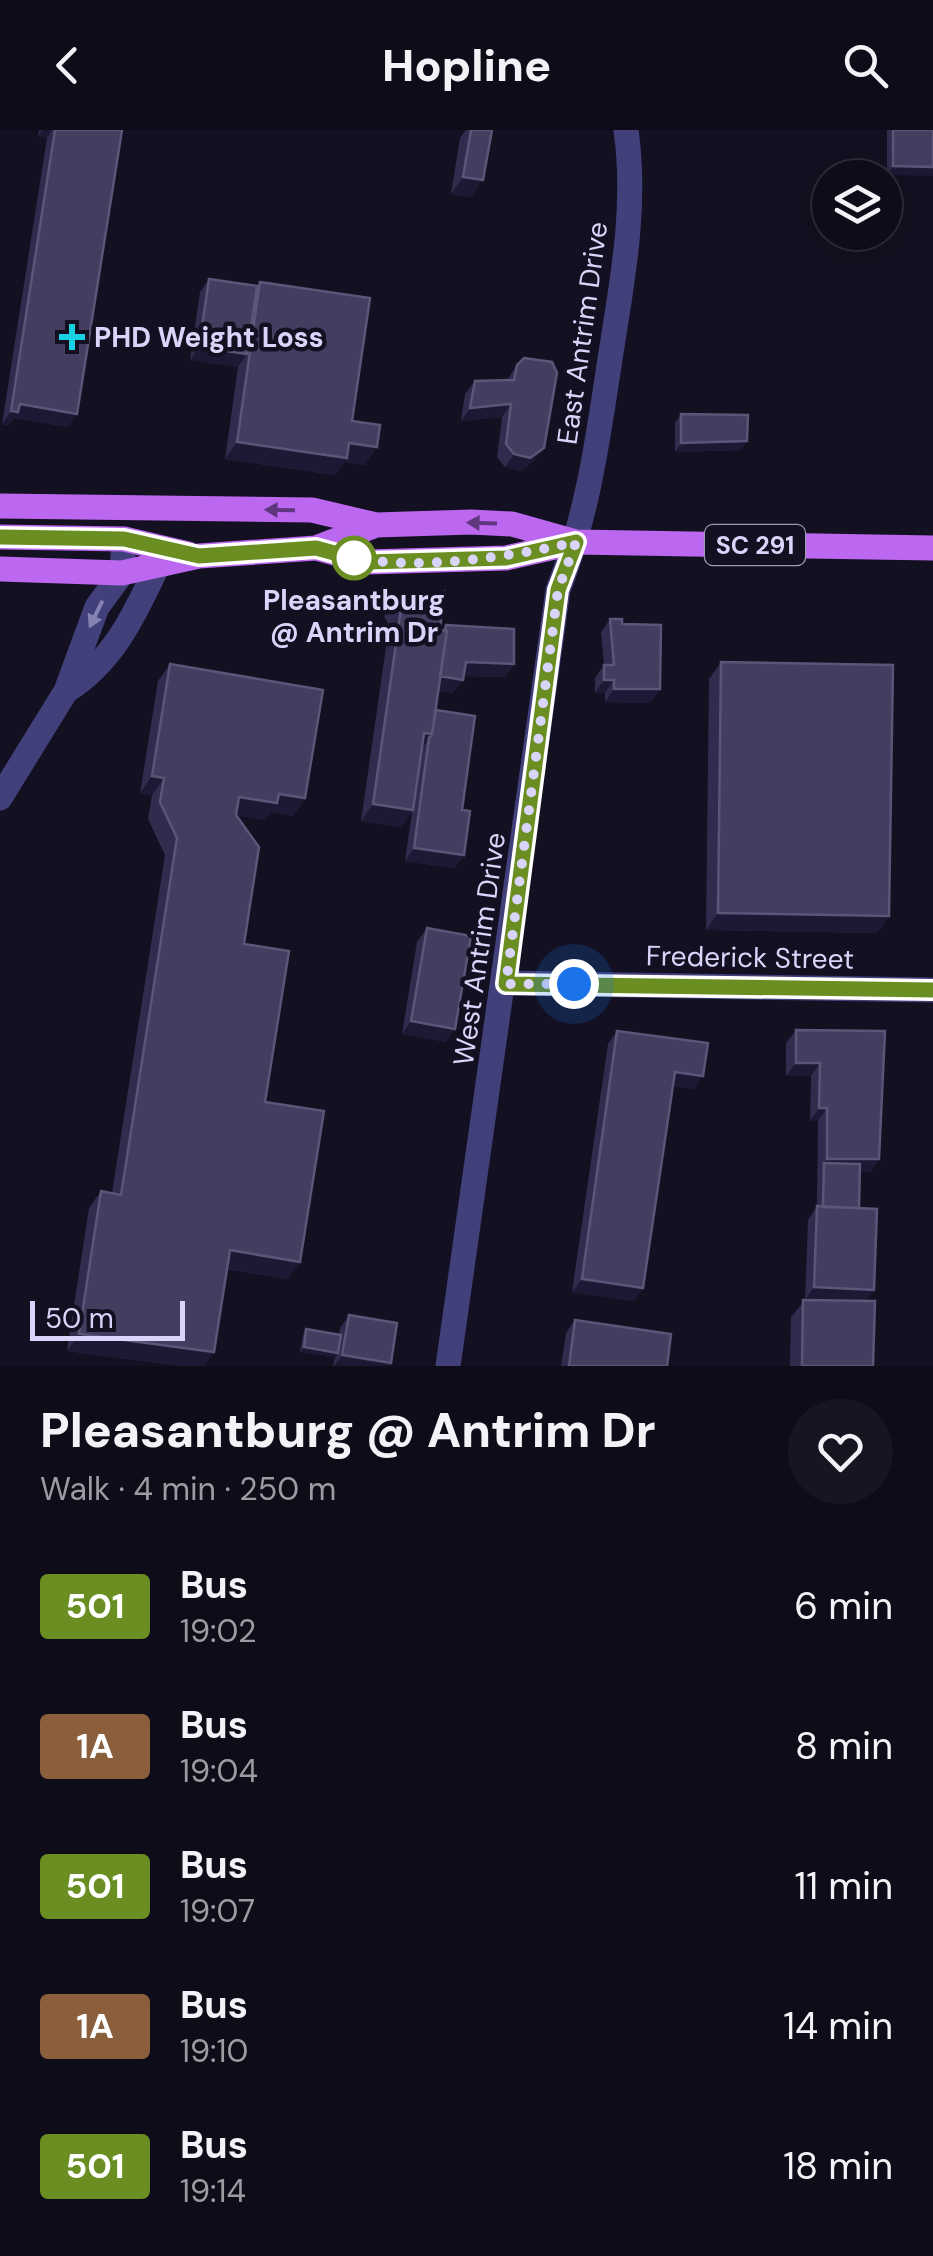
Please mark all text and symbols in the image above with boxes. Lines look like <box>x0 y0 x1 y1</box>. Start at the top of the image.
text: Hopline <box>382 36 551 95</box>
icon: back <box>40 38 95 93</box>
icon: search <box>838 38 893 93</box>
map controls <box>812 160 902 250</box>
button: layers <box>812 160 902 250</box>
street label: East Antrim Drive <box>549 219 616 447</box>
place label: PHD Weight Loss <box>94 319 324 356</box>
marker: PHD Weight Loss <box>59 324 85 350</box>
one-way arrow <box>264 502 296 518</box>
one-way arrow <box>465 515 497 531</box>
road number: SC 291 <box>705 525 805 565</box>
marker: Pleasantburg @ Antrim Dr <box>333 537 375 579</box>
place label: Pleasantburg @ Antrim Dr <box>263 582 445 651</box>
one-way arrow <box>87 599 104 628</box>
street label: West Antrim Drive <box>445 830 514 1068</box>
street label: Frederick Street <box>646 937 854 978</box>
your location <box>549 959 599 1009</box>
scale bar <box>30 1296 185 1340</box>
text: 50 m <box>45 1300 114 1337</box>
text: Pleasantburg @ Antrim Dr <box>40 1399 655 1462</box>
button: heart <box>788 1399 893 1504</box>
text: Walk · 4 min · 250 m <box>40 1468 336 1510</box>
text: Bus <box>180 1560 248 1610</box>
text: 6 min <box>794 1581 893 1631</box>
text: 501 <box>65 1583 125 1629</box>
text: 19:02 <box>180 1610 257 1652</box>
text: Bus <box>180 1700 248 1750</box>
text: 8 min <box>795 1721 893 1771</box>
text: 1A <box>76 1723 114 1769</box>
text: 19:04 <box>180 1750 258 1792</box>
text: Bus <box>180 1840 248 1890</box>
text: 11 min <box>794 1861 893 1911</box>
text: 501 <box>65 1863 125 1909</box>
text: 19:07 <box>180 1890 255 1932</box>
text: Bus <box>180 1980 248 2030</box>
text: 14 min <box>783 2001 893 2051</box>
text: 1A <box>76 2003 114 2049</box>
text: 19:10 <box>180 2030 248 2072</box>
text: Bus <box>180 2120 248 2170</box>
text: 18 min <box>783 2141 893 2191</box>
text: 501 <box>65 2143 125 2189</box>
text: 19:14 <box>180 2170 246 2212</box>

